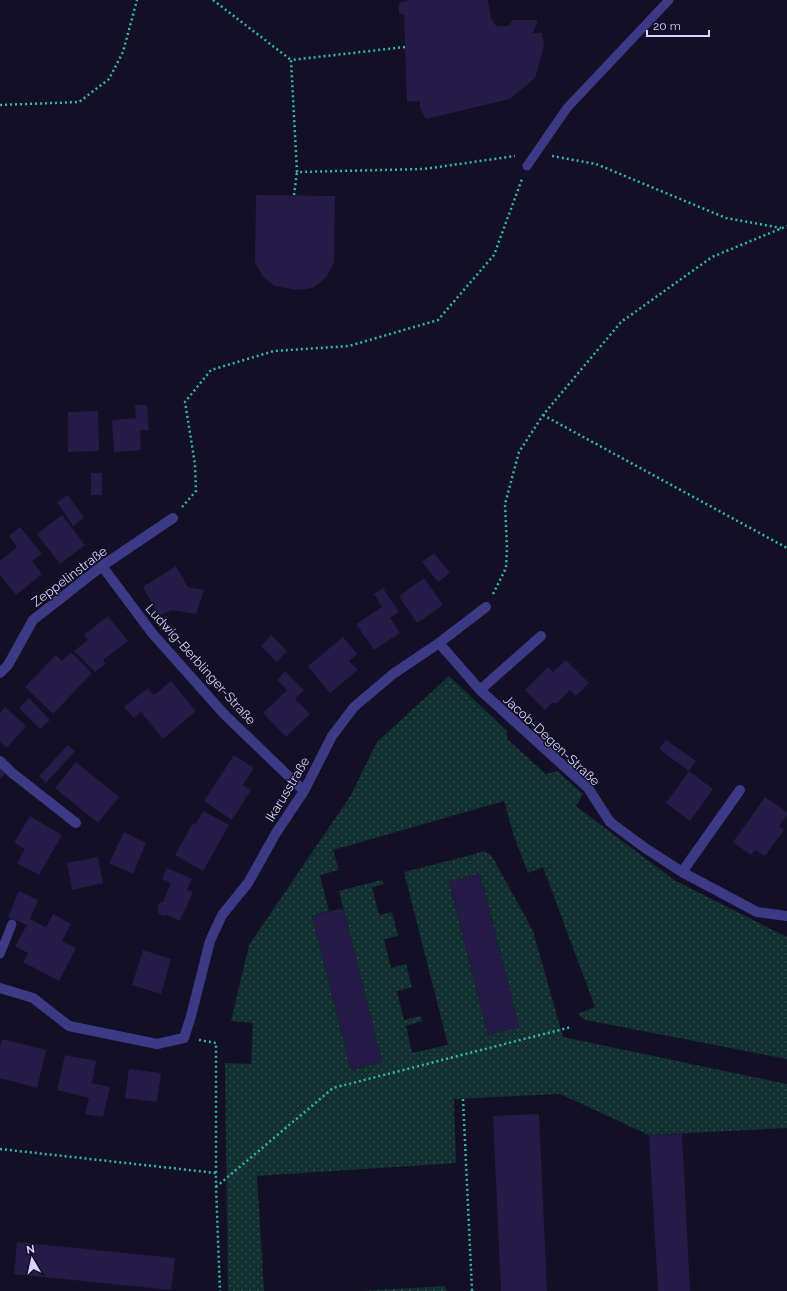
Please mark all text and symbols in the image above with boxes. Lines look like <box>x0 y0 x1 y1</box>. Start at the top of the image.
scale bar <box>647 12 709 38</box>
text: 20 m <box>653 19 681 33</box>
street label: Zeppelinstraße <box>29 543 110 610</box>
street label: Ludwig-Berblinger-Straße <box>143 601 259 728</box>
street label: Jacob-Degen-Straße <box>501 692 603 789</box>
street label: Ikarusstraße <box>262 754 313 824</box>
north arrow <box>12 1239 52 1279</box>
text: N <box>25 1243 36 1257</box>

